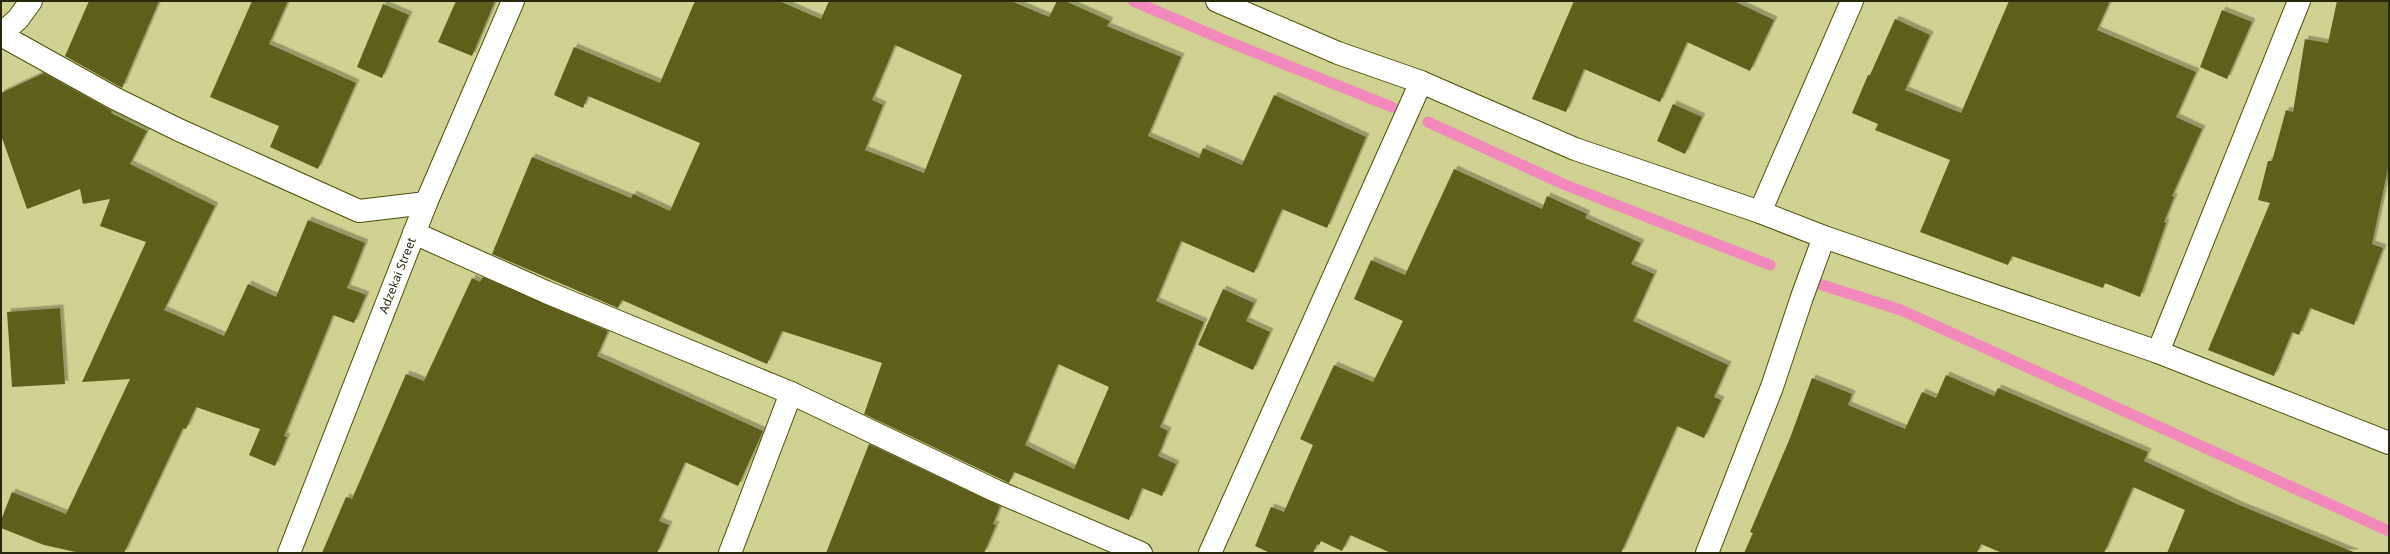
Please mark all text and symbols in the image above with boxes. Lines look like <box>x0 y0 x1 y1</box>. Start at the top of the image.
street label: Adzekai Street <box>375 234 420 316</box>

